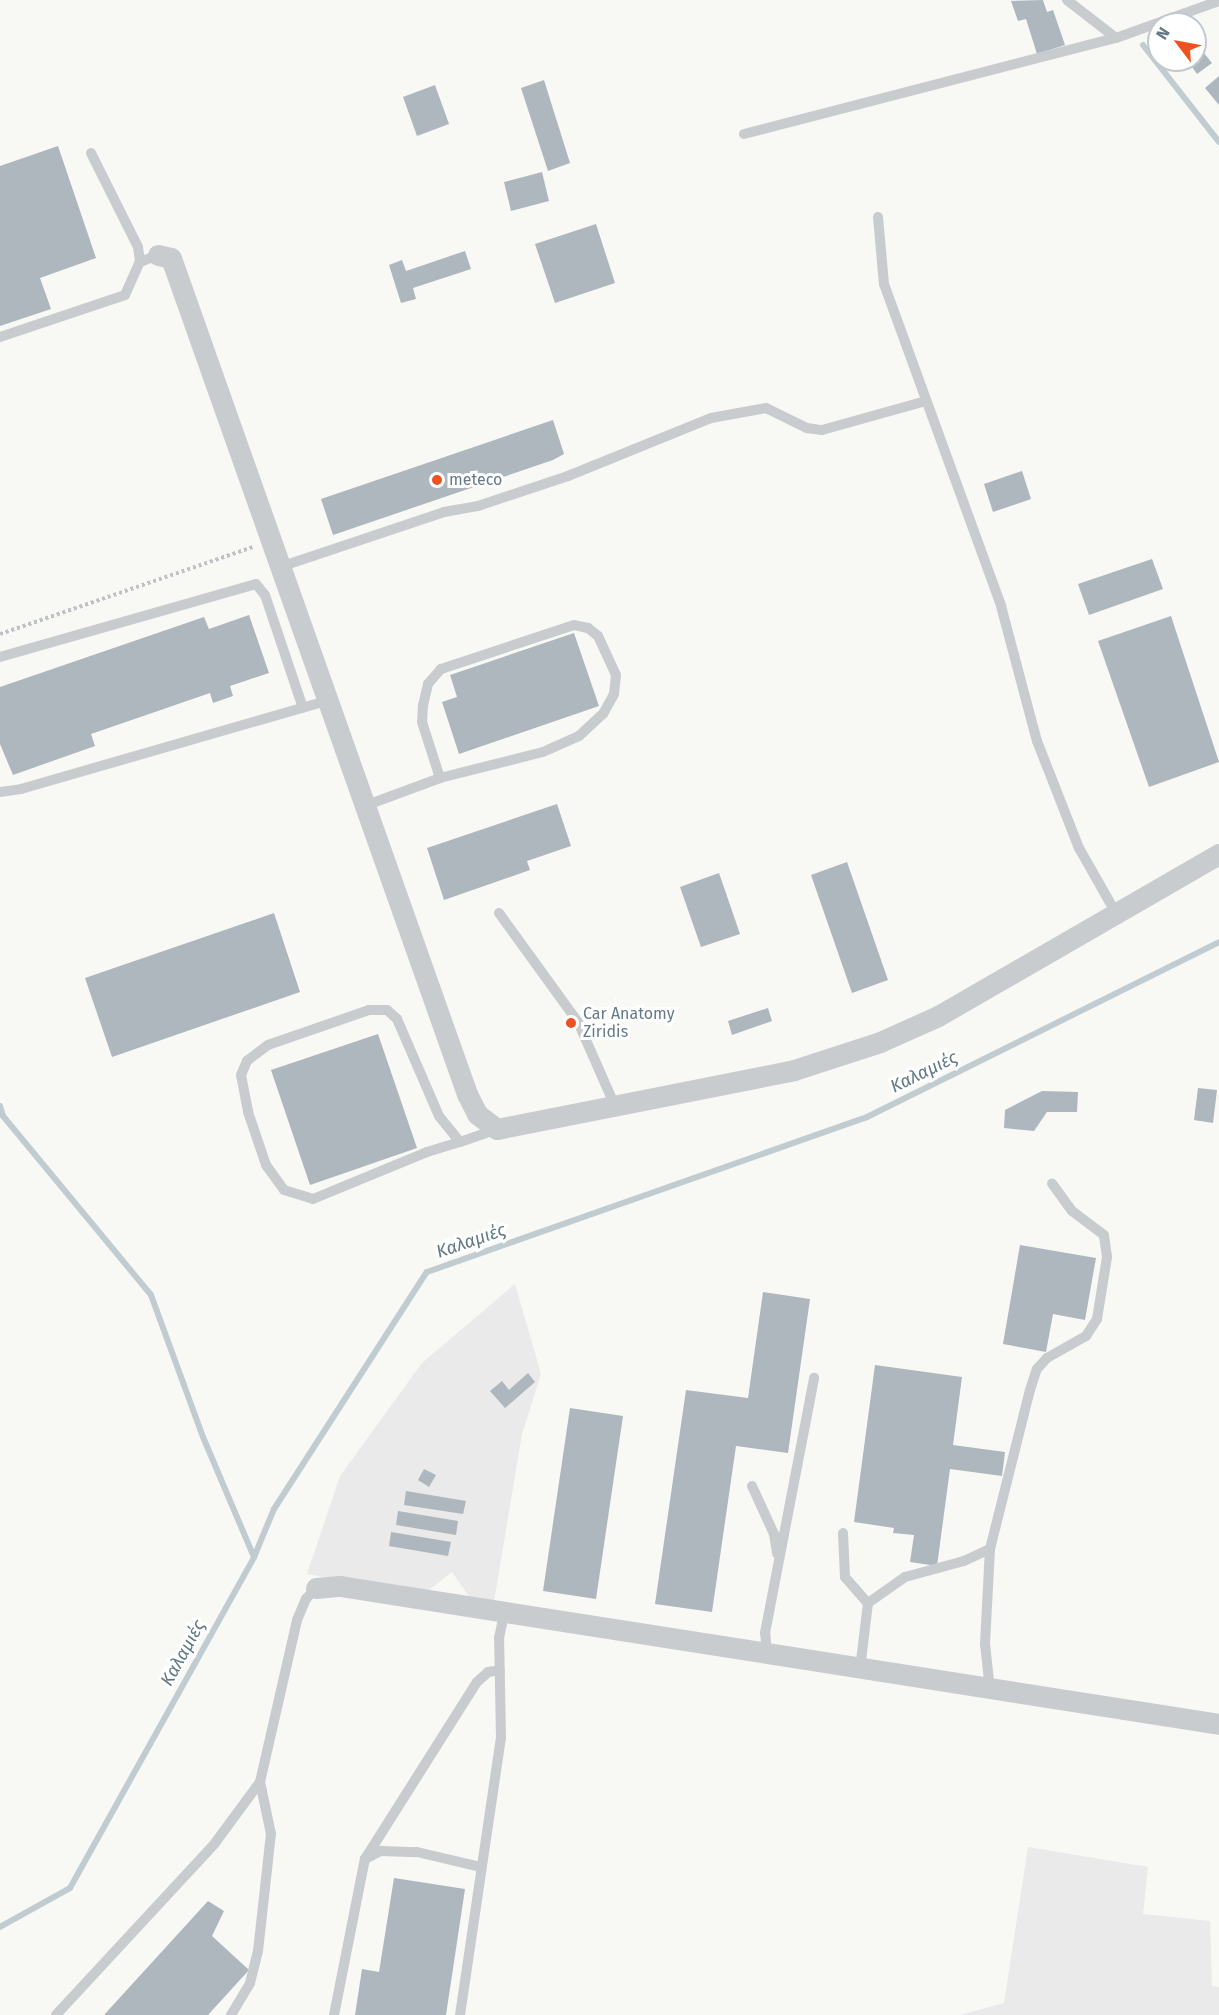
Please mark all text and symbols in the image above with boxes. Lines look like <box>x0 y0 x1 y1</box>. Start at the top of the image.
north arrow <box>1147 12 1207 72</box>
text: N <box>1152 24 1174 43</box>
place label: meteco <box>449 470 502 490</box>
marker: meteco <box>430 473 444 487</box>
place label: Car Anatomy Ziridis <box>583 1004 675 1042</box>
marker: Car Anatomy Ziridis <box>564 1016 578 1030</box>
water label: Καλαμιές <box>887 1047 961 1097</box>
water label: Καλαμιές <box>433 1219 509 1263</box>
water label: Καλαμιές <box>156 1616 210 1690</box>

